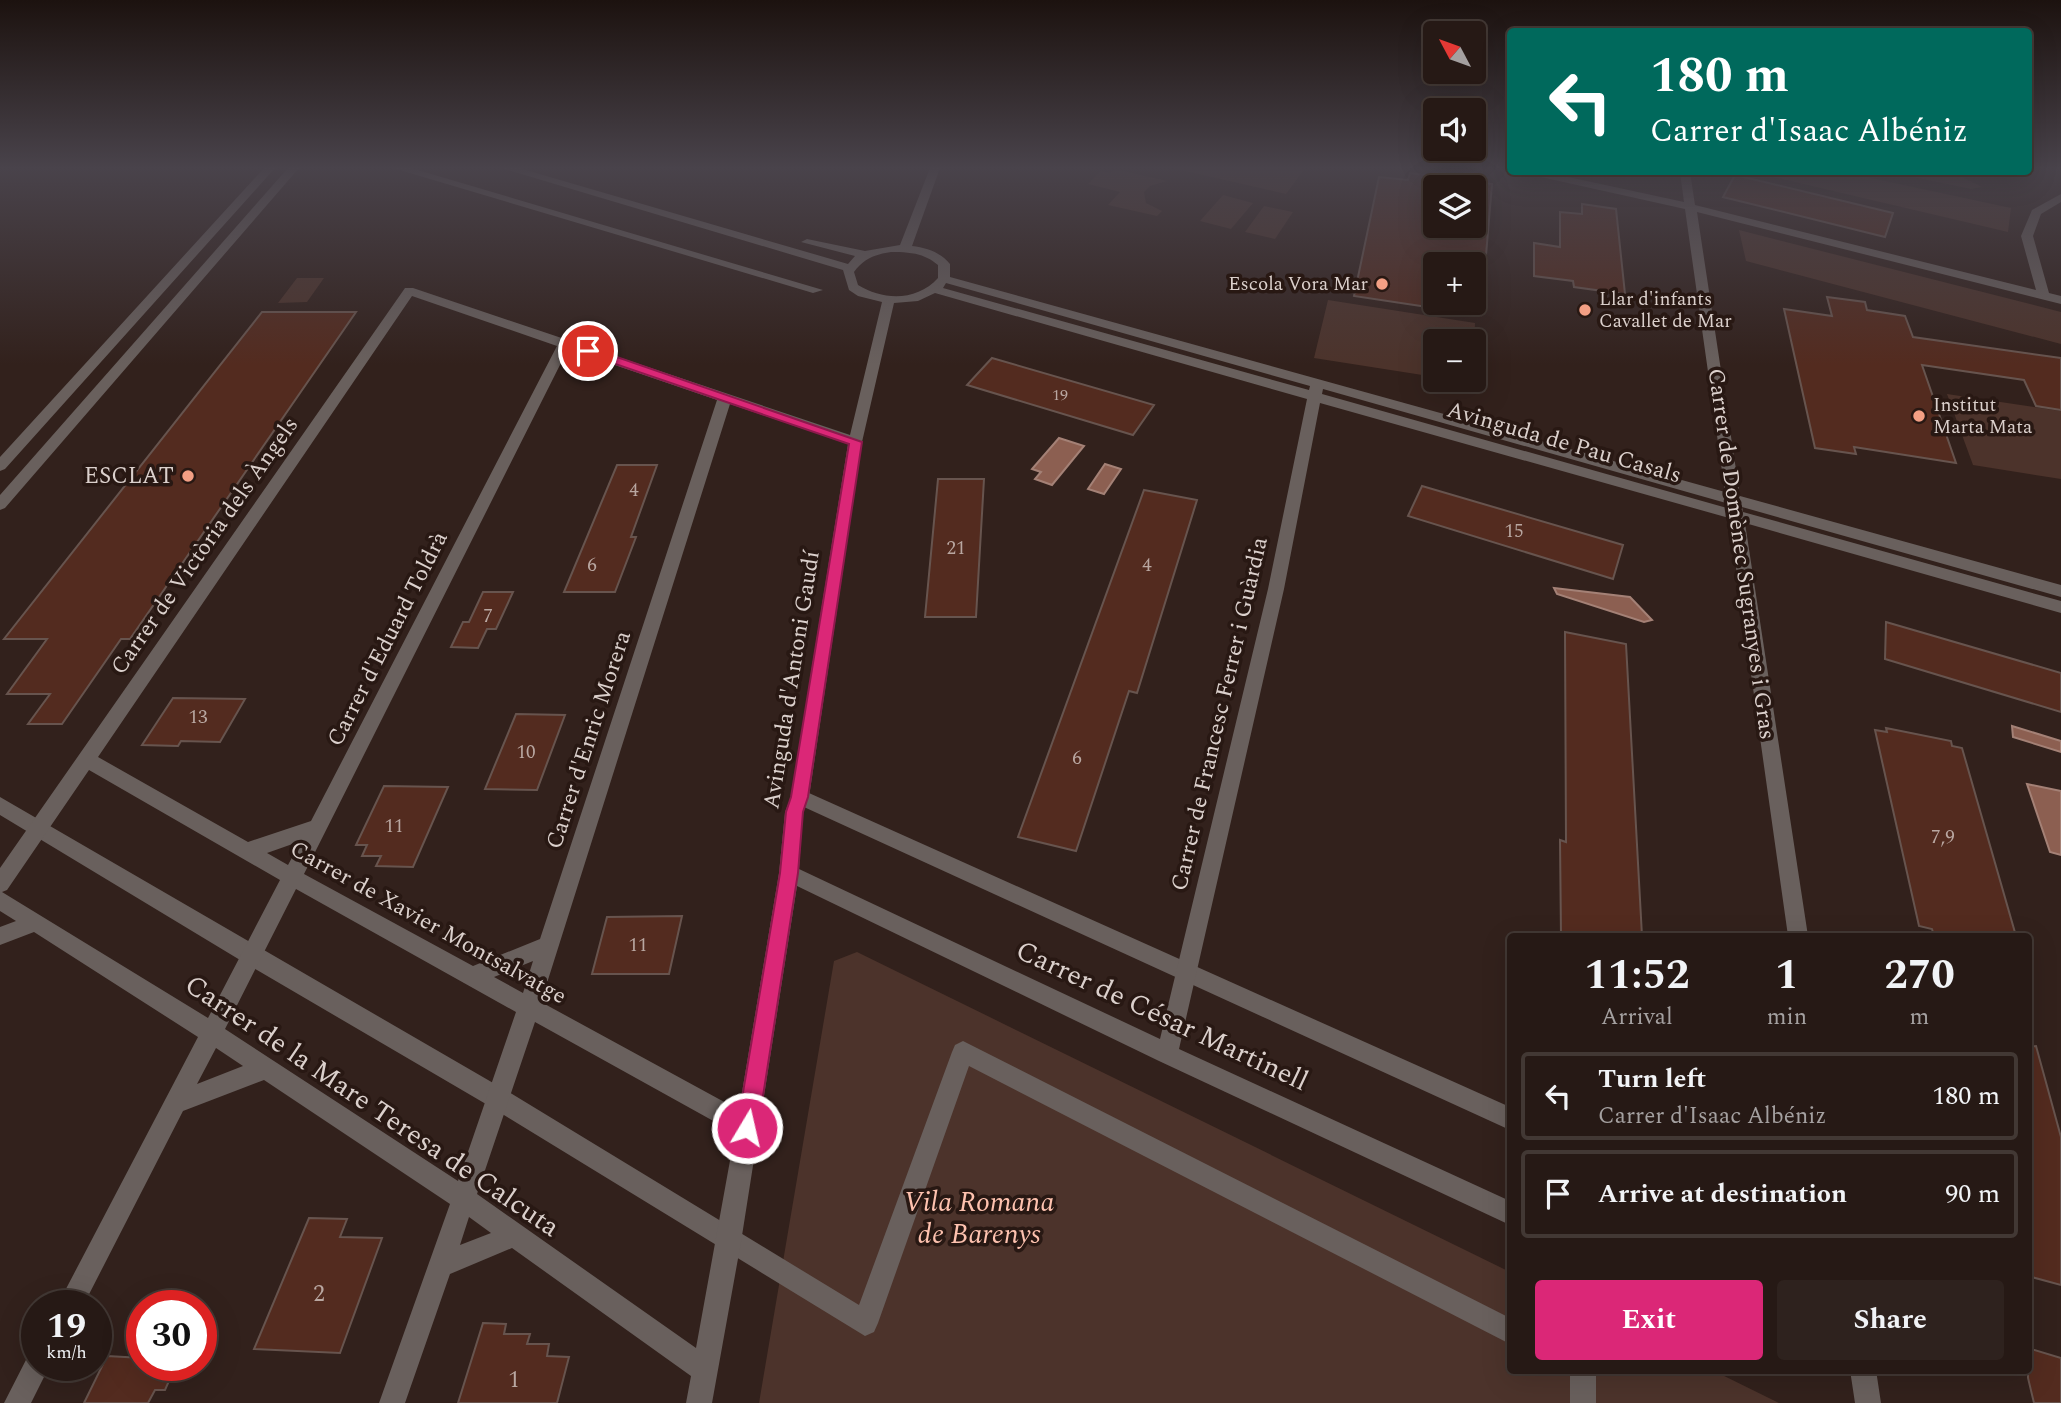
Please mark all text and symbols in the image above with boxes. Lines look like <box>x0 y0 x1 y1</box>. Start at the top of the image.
north arrow <box>1423 21 1486 84</box>
map controls <box>1423 21 1486 392</box>
text: 180 m <box>1650 39 1789 114</box>
icon: left <box>1535 56 1626 147</box>
button: sound <box>1423 98 1486 161</box>
text: Carrer d'Isaac Albéniz <box>1650 107 1968 156</box>
button: layers <box>1423 175 1486 238</box>
button: + <box>1423 252 1486 315</box>
place label: Escola Vora Mar <box>1228 270 1368 299</box>
marker: Escola Vora Mar <box>1374 276 1390 292</box>
place label: Llar d'infants Cavallet de Mar <box>1599 285 1732 336</box>
marker: Llar d'infants Cavallet de Mar <box>1577 302 1593 318</box>
pin <box>558 321 618 381</box>
button: − <box>1423 329 1486 392</box>
icon: arrive <box>569 332 607 370</box>
street label: Carrer de Domènec Sugranyes i Gras <box>1698 366 1784 742</box>
house number: 19 <box>1052 383 1068 407</box>
place label: Institut Marta Mata <box>1933 391 2033 442</box>
street label: Avinguda de Pau Casals <box>1443 393 1685 493</box>
marker: Institut Marta Mata <box>1911 408 1927 424</box>
street label: Carrer de Victòria dels Àngels <box>102 410 308 682</box>
place label: ESCLAT <box>84 459 174 494</box>
marker: ESCLAT <box>180 468 196 484</box>
house number: 4 <box>629 476 639 505</box>
house number: 15 <box>1504 517 1524 546</box>
street label: Carrer d'Eduard Toldrà <box>318 525 458 753</box>
house number: 21 <box>946 534 966 563</box>
street label: Carrer de Francesc Ferrer i Guàrdia <box>1162 534 1278 894</box>
street label: Avinguda d'Antoni Gaudí <box>754 547 830 812</box>
house number: 6 <box>587 551 597 580</box>
house number: 4 <box>1142 551 1152 580</box>
house number: 7 <box>483 602 493 631</box>
street label: Carrer d'Enric Morera <box>537 626 641 854</box>
house number: 13 <box>188 703 208 732</box>
house number: 10 <box>516 738 536 767</box>
house number: 6 <box>1072 744 1082 773</box>
house number: 11 <box>384 812 404 841</box>
house number: 7,9 <box>1931 823 1955 852</box>
street label: Carrer de Xavier Montsalvatge <box>283 832 573 1014</box>
street label: Carrer de César Martinell <box>1009 929 1315 1103</box>
house number: 11 <box>628 931 648 960</box>
text: 11:52 <box>1584 944 1690 1007</box>
text: 1 <box>1775 944 1799 1007</box>
text: 270 <box>1884 944 1955 1007</box>
street label: Carrer de la Mare Teresa de Calcuta <box>176 964 569 1248</box>
text: Arrival <box>1601 1000 1673 1035</box>
text: min <box>1767 1000 1807 1035</box>
text: m <box>1910 1000 1929 1035</box>
text: Turn left <box>1598 1059 1706 1099</box>
text: 180 m <box>1932 1076 2000 1116</box>
icon: left <box>1539 1077 1577 1115</box>
position arrow <box>710 1091 784 1165</box>
text: Carrer d'Isaac Albéniz <box>1598 1099 1826 1134</box>
text: Arrive at destination <box>1598 1174 1847 1214</box>
text: 90 m <box>1945 1174 2000 1214</box>
icon: arrive <box>1539 1175 1577 1213</box>
park label: Vila Romana de Barenys <box>904 1181 1054 1256</box>
house number: 2 <box>313 1277 325 1312</box>
button: Exit <box>1535 1280 1763 1360</box>
button: Share <box>1777 1280 2004 1360</box>
speed limit sign: 30 <box>126 1290 217 1381</box>
text: 19 <box>47 1300 86 1353</box>
text: km/h <box>46 1339 87 1366</box>
house number: 1 <box>508 1363 520 1398</box>

